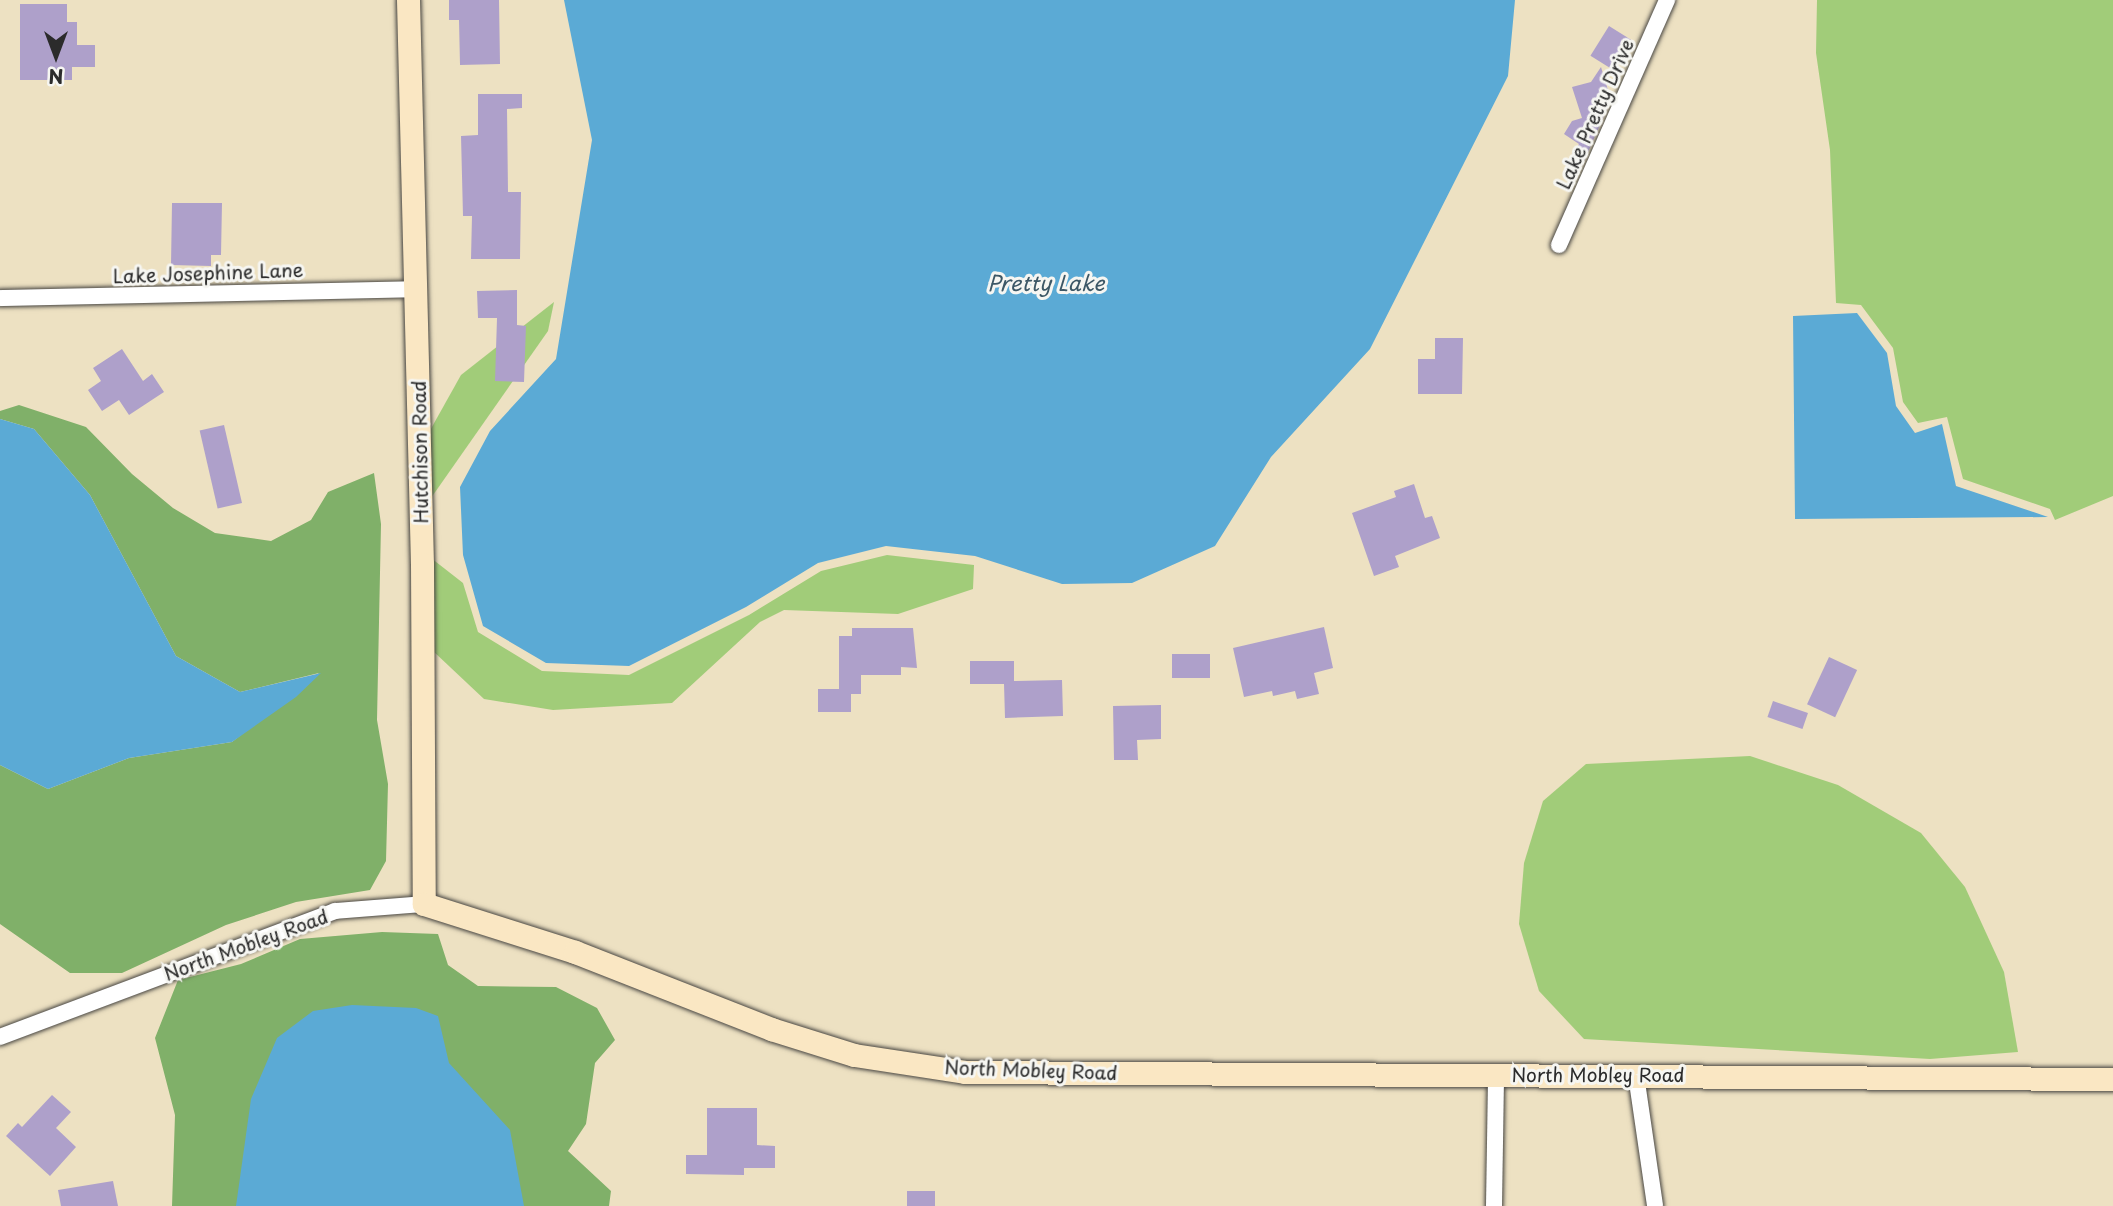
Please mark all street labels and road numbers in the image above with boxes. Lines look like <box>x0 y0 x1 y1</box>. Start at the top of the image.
street label: Lake Pretty Drive <box>1552 36 1638 192</box>
street label: Lake Josephine Lane <box>112 258 304 288</box>
street label: Hutchison Road <box>407 381 433 523</box>
street label: North Mobley Road <box>159 904 333 986</box>
street label: North Mobley Road <box>942 1056 1120 1084</box>
street label: North Mobley Road <box>1510 1064 1686 1086</box>

